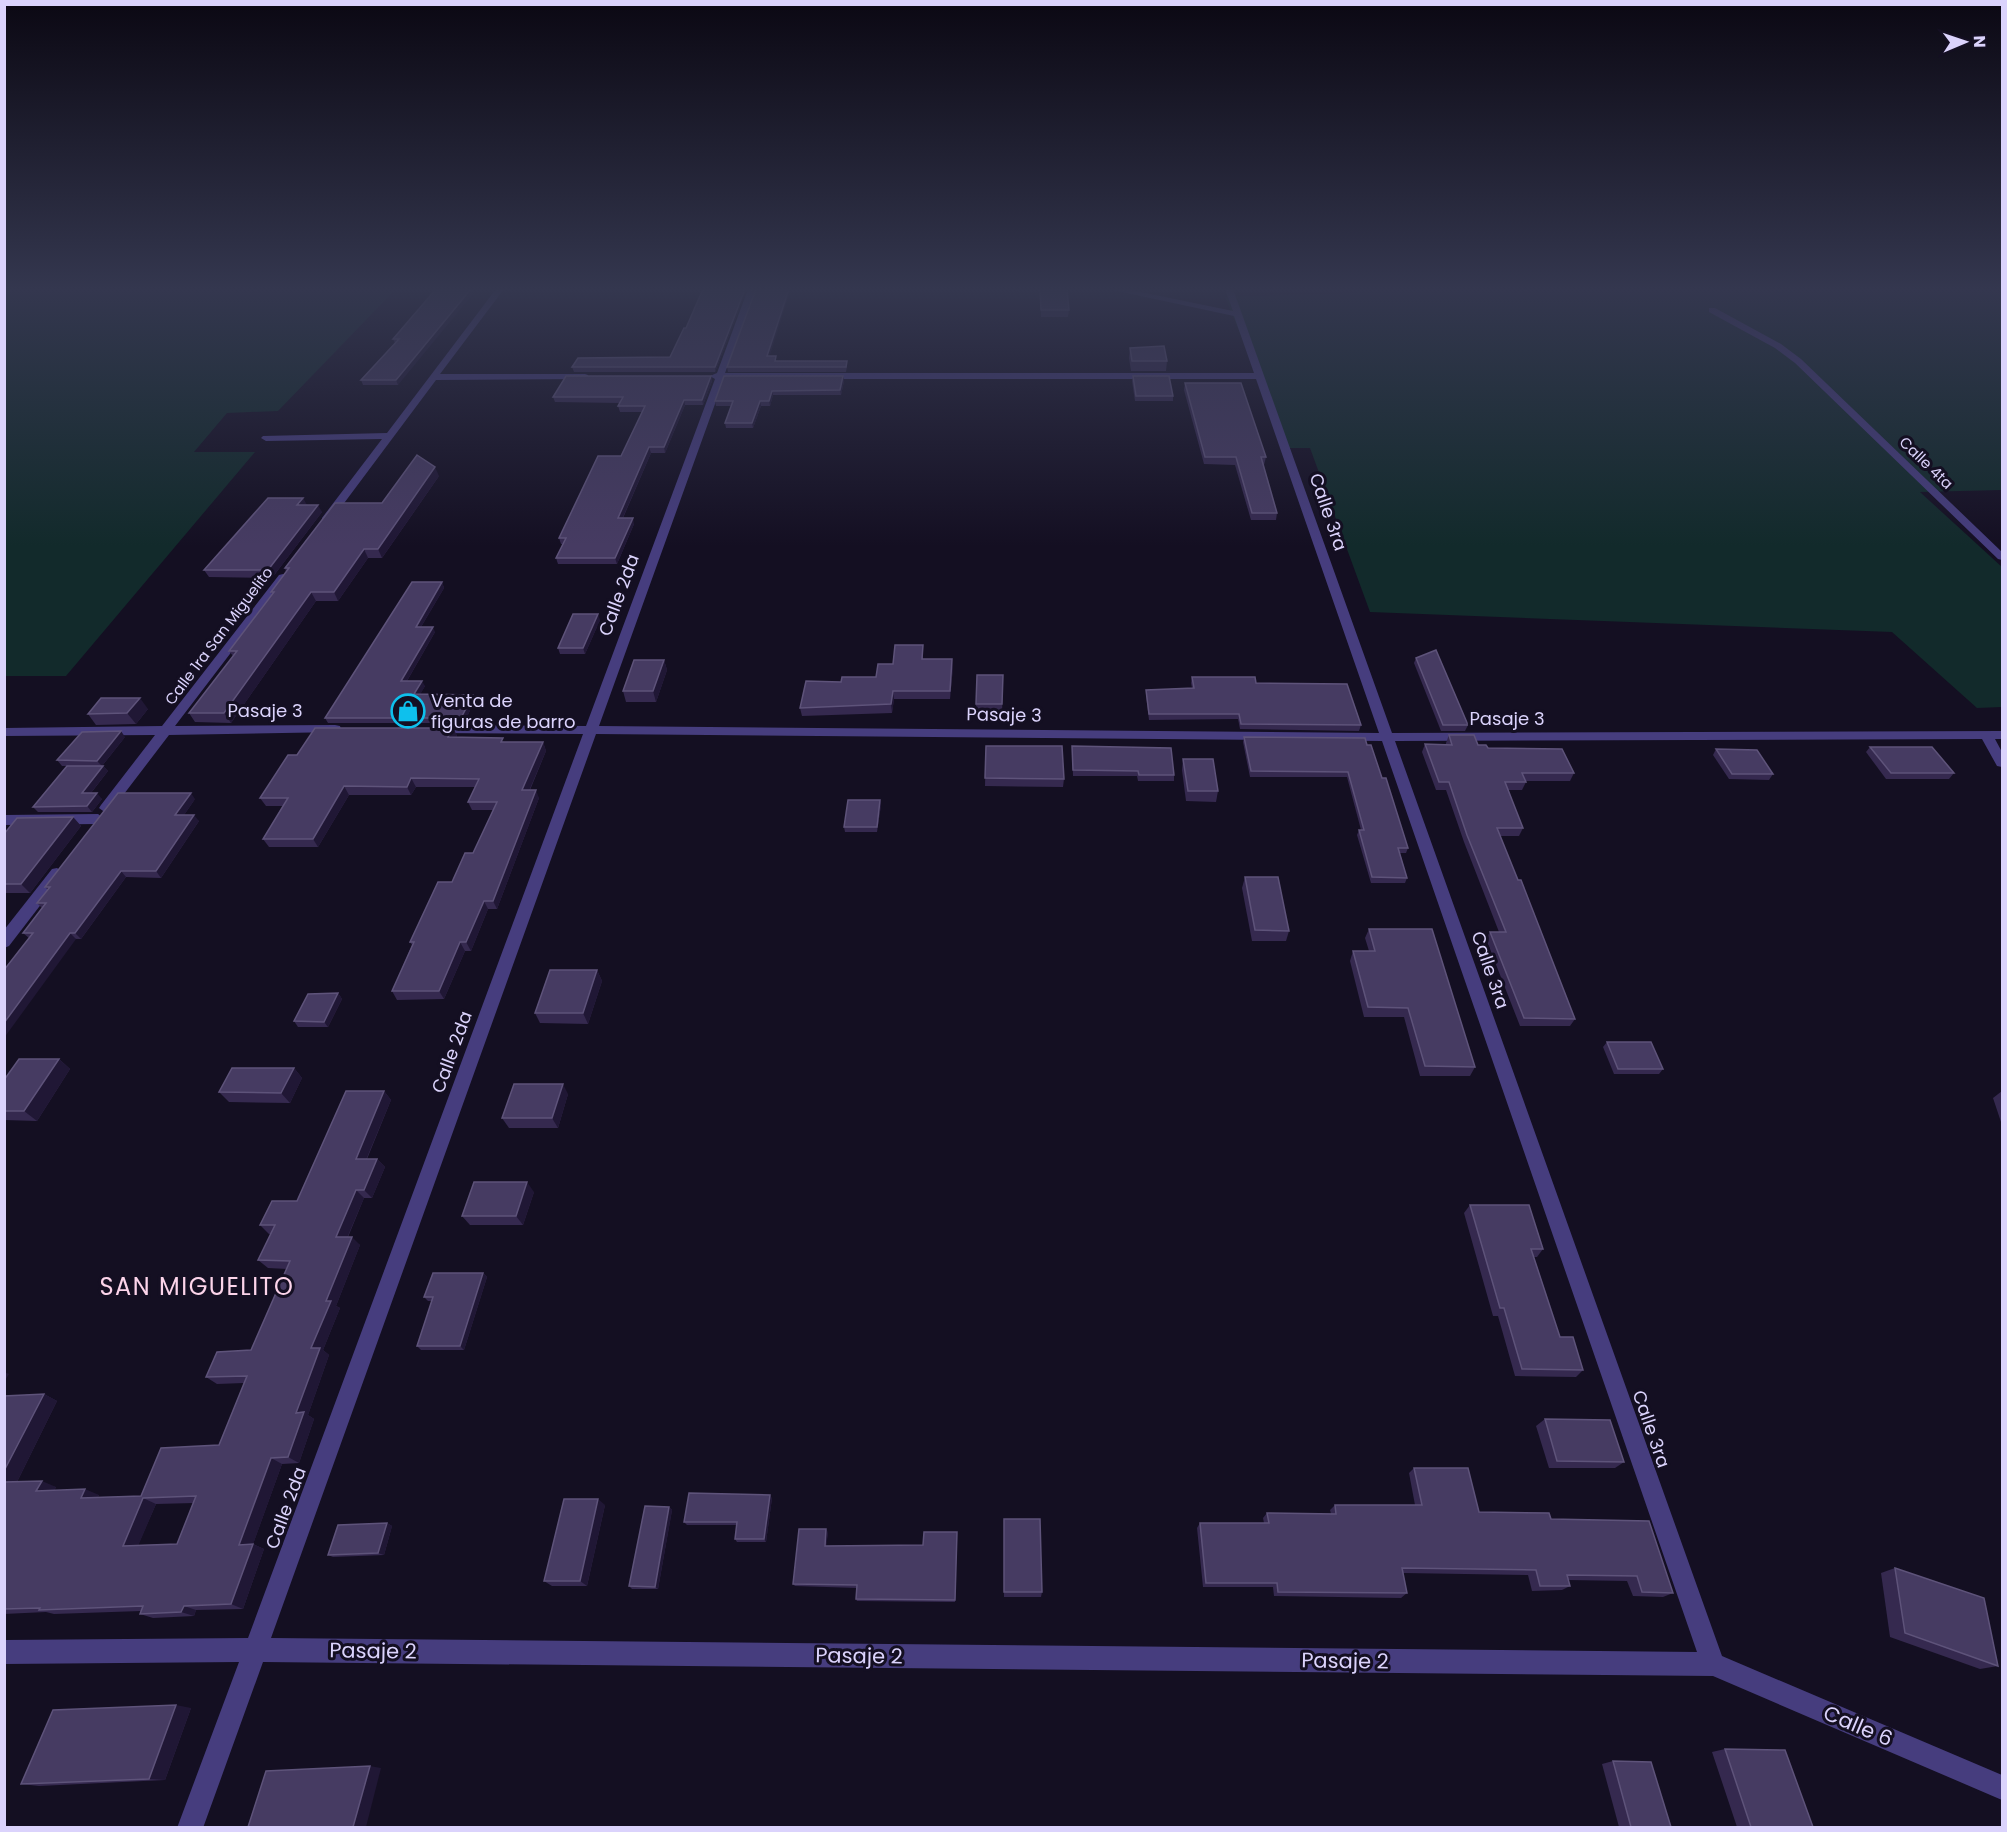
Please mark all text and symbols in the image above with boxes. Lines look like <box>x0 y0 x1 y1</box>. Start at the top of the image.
north arrow <box>1935 12 1995 72</box>
text: N <box>1968 35 1991 48</box>
street label: Calle 4ta <box>1895 432 1958 494</box>
street label: Calle 3ra <box>1304 470 1353 554</box>
street label: Calle 2da <box>592 550 645 639</box>
street label: Calle 1ra San Miguelito <box>160 562 277 709</box>
place label: Venta de figuras de barro <box>431 688 576 734</box>
shop icon: Venta de figuras de barro <box>390 693 426 729</box>
street label: Pasaje 3 <box>227 698 303 723</box>
street label: Pasaje 3 <box>966 701 1042 728</box>
street label: Pasaje 3 <box>1469 706 1545 731</box>
street label: Calle 3ra <box>1466 928 1515 1012</box>
street label: Calle 2da <box>425 1007 478 1096</box>
district label: SAN MIGUELITO <box>100 1270 294 1303</box>
street label: Calle 3ra <box>1627 1387 1676 1471</box>
street label: Calle 2da <box>259 1463 312 1552</box>
street label: Pasaje 2 <box>329 1635 417 1666</box>
street label: Pasaje 2 <box>815 1640 903 1671</box>
street label: Pasaje 2 <box>1301 1645 1389 1676</box>
street label: Calle 6 <box>1819 1698 1897 1753</box>

